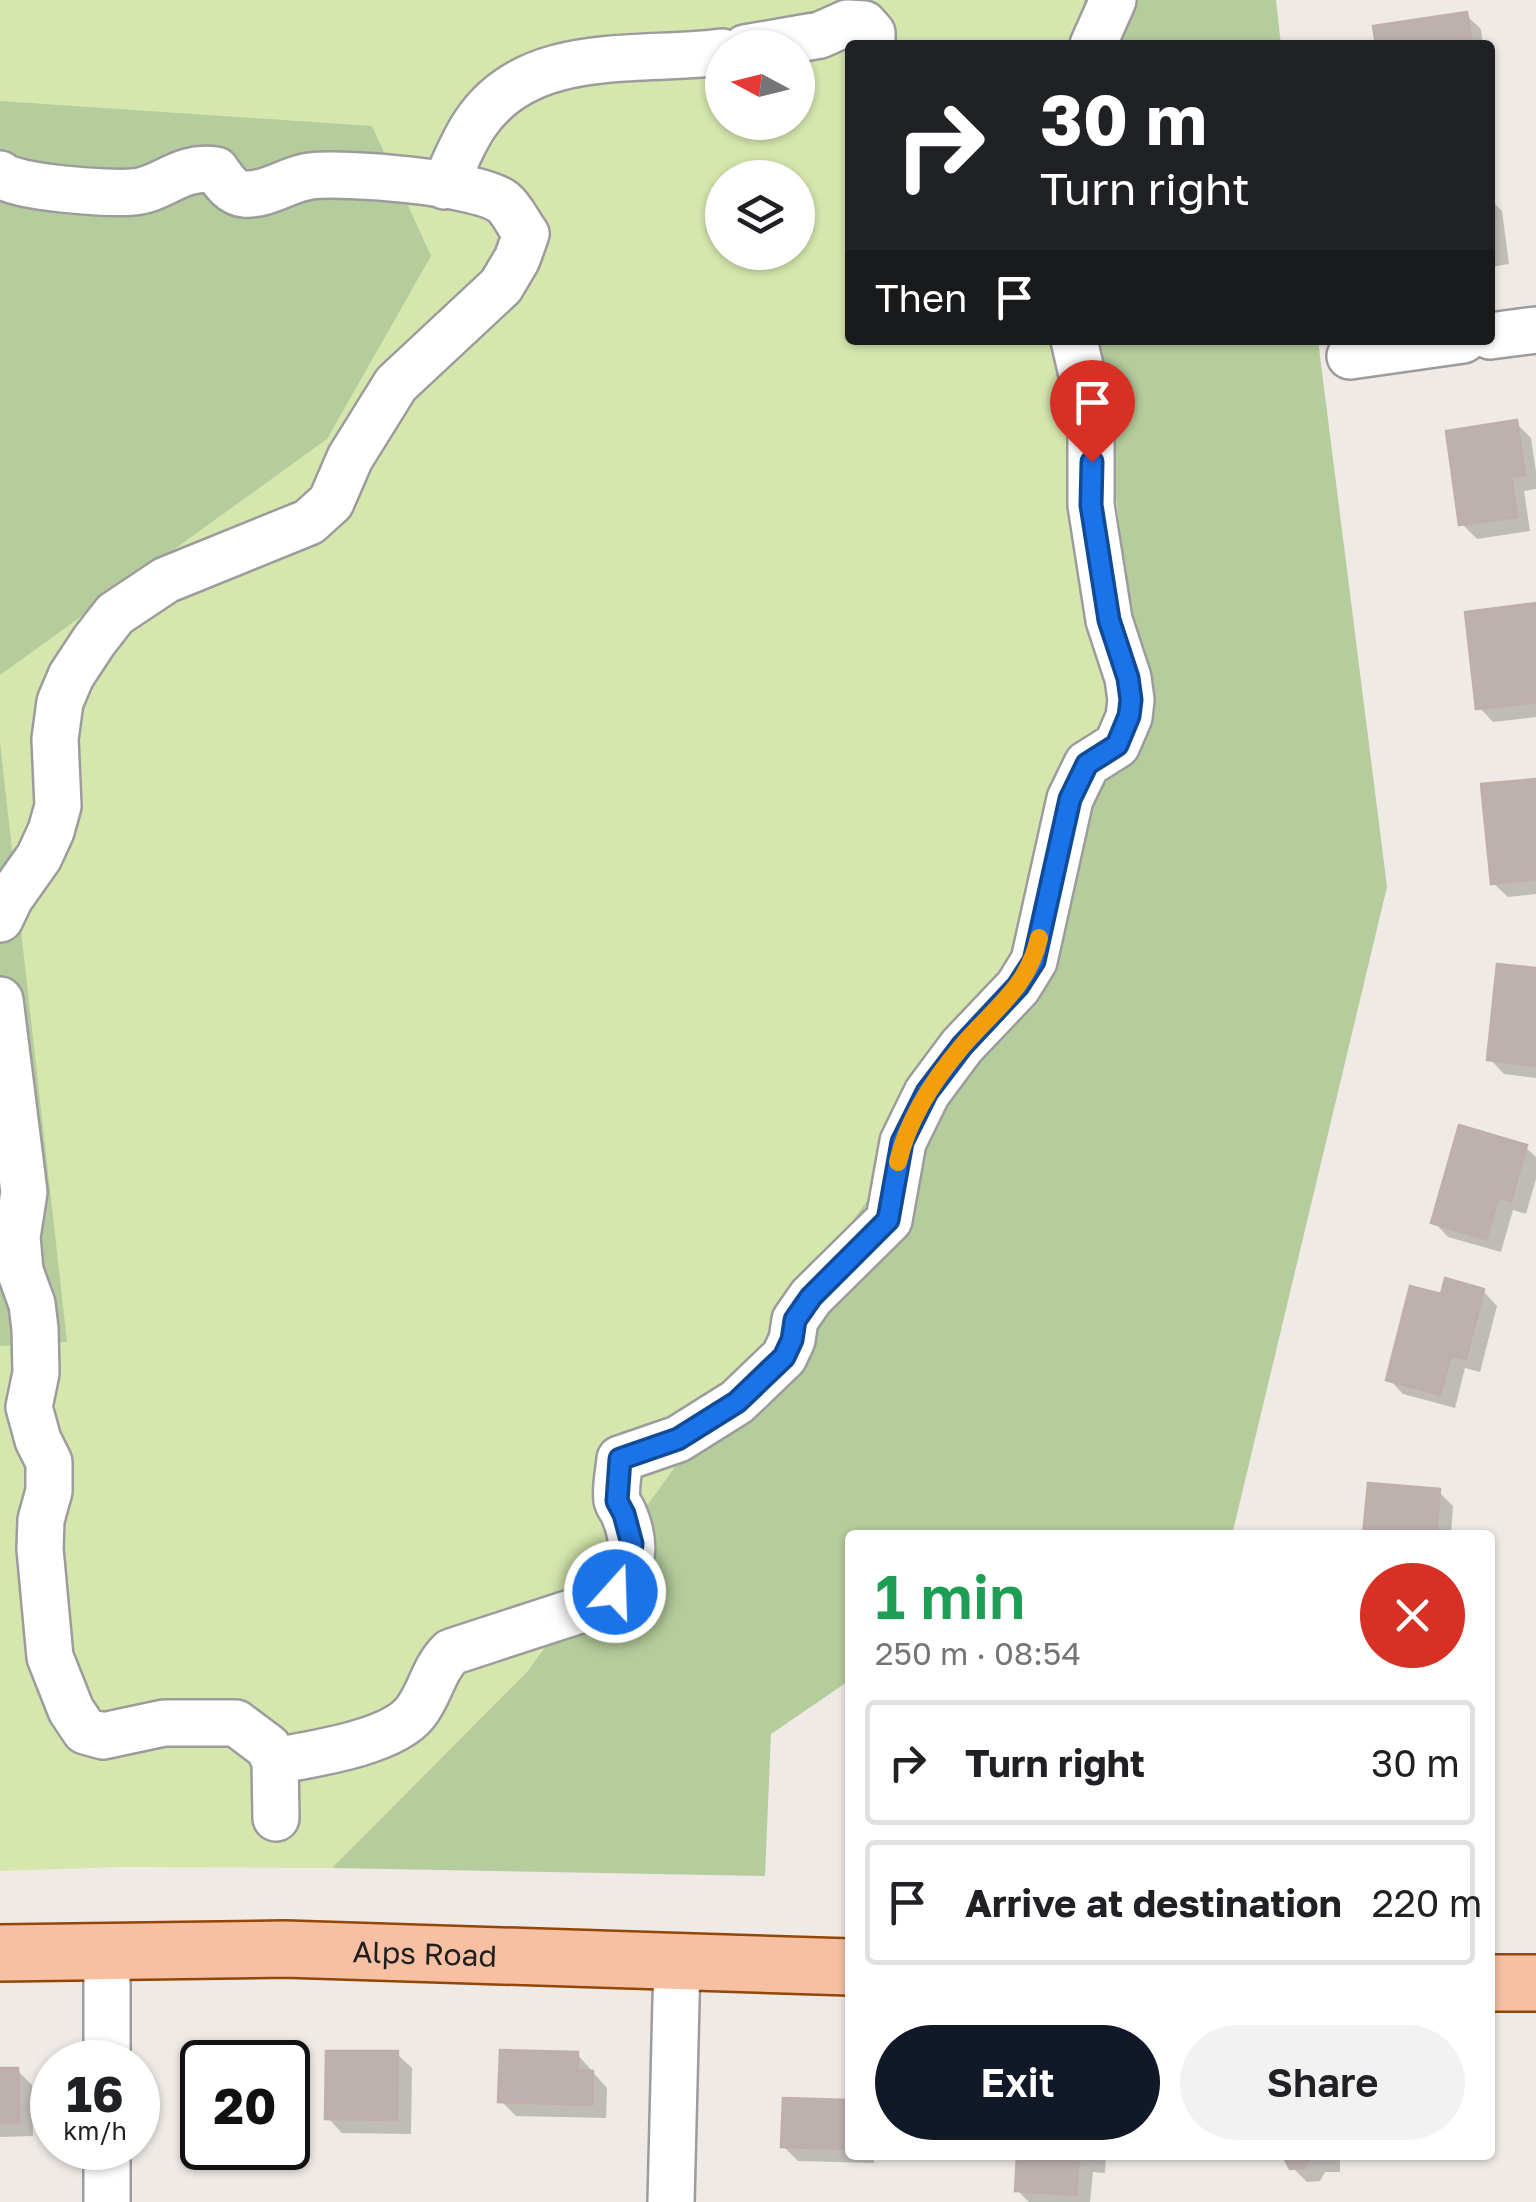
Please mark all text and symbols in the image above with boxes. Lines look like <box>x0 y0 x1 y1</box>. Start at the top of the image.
north arrow <box>705 30 815 140</box>
map controls <box>705 30 815 270</box>
text: 30 m <box>1040 76 1207 160</box>
icon: right <box>875 80 1005 210</box>
button: layers <box>705 160 815 270</box>
text: Turn right <box>1040 161 1250 215</box>
icon: arrive <box>987 270 1042 325</box>
text: Then <box>875 275 967 320</box>
pin <box>1050 360 1135 463</box>
icon: arrive <box>1065 375 1120 430</box>
position arrow <box>563 1540 667 1644</box>
text: 1 min <box>875 1560 1025 1632</box>
button: close <box>1360 1563 1465 1668</box>
text: 250 m · 08:54 <box>875 1634 1081 1672</box>
icon: right <box>880 1735 935 1790</box>
text: Turn right <box>965 1740 1145 1785</box>
text: 30 m <box>1371 1740 1460 1785</box>
icon: arrive <box>880 1875 935 1930</box>
text: Arrive at destination <box>965 1880 1342 1925</box>
text: 220 m <box>1372 1880 1482 1925</box>
street label: Alps Road <box>352 1933 498 1974</box>
button: Exit <box>875 2025 1160 2140</box>
button: Share <box>1180 2025 1465 2140</box>
speed limit sign: 20 <box>180 2040 310 2170</box>
text: 16 <box>66 2063 124 2123</box>
text: km/h <box>63 2115 127 2146</box>

